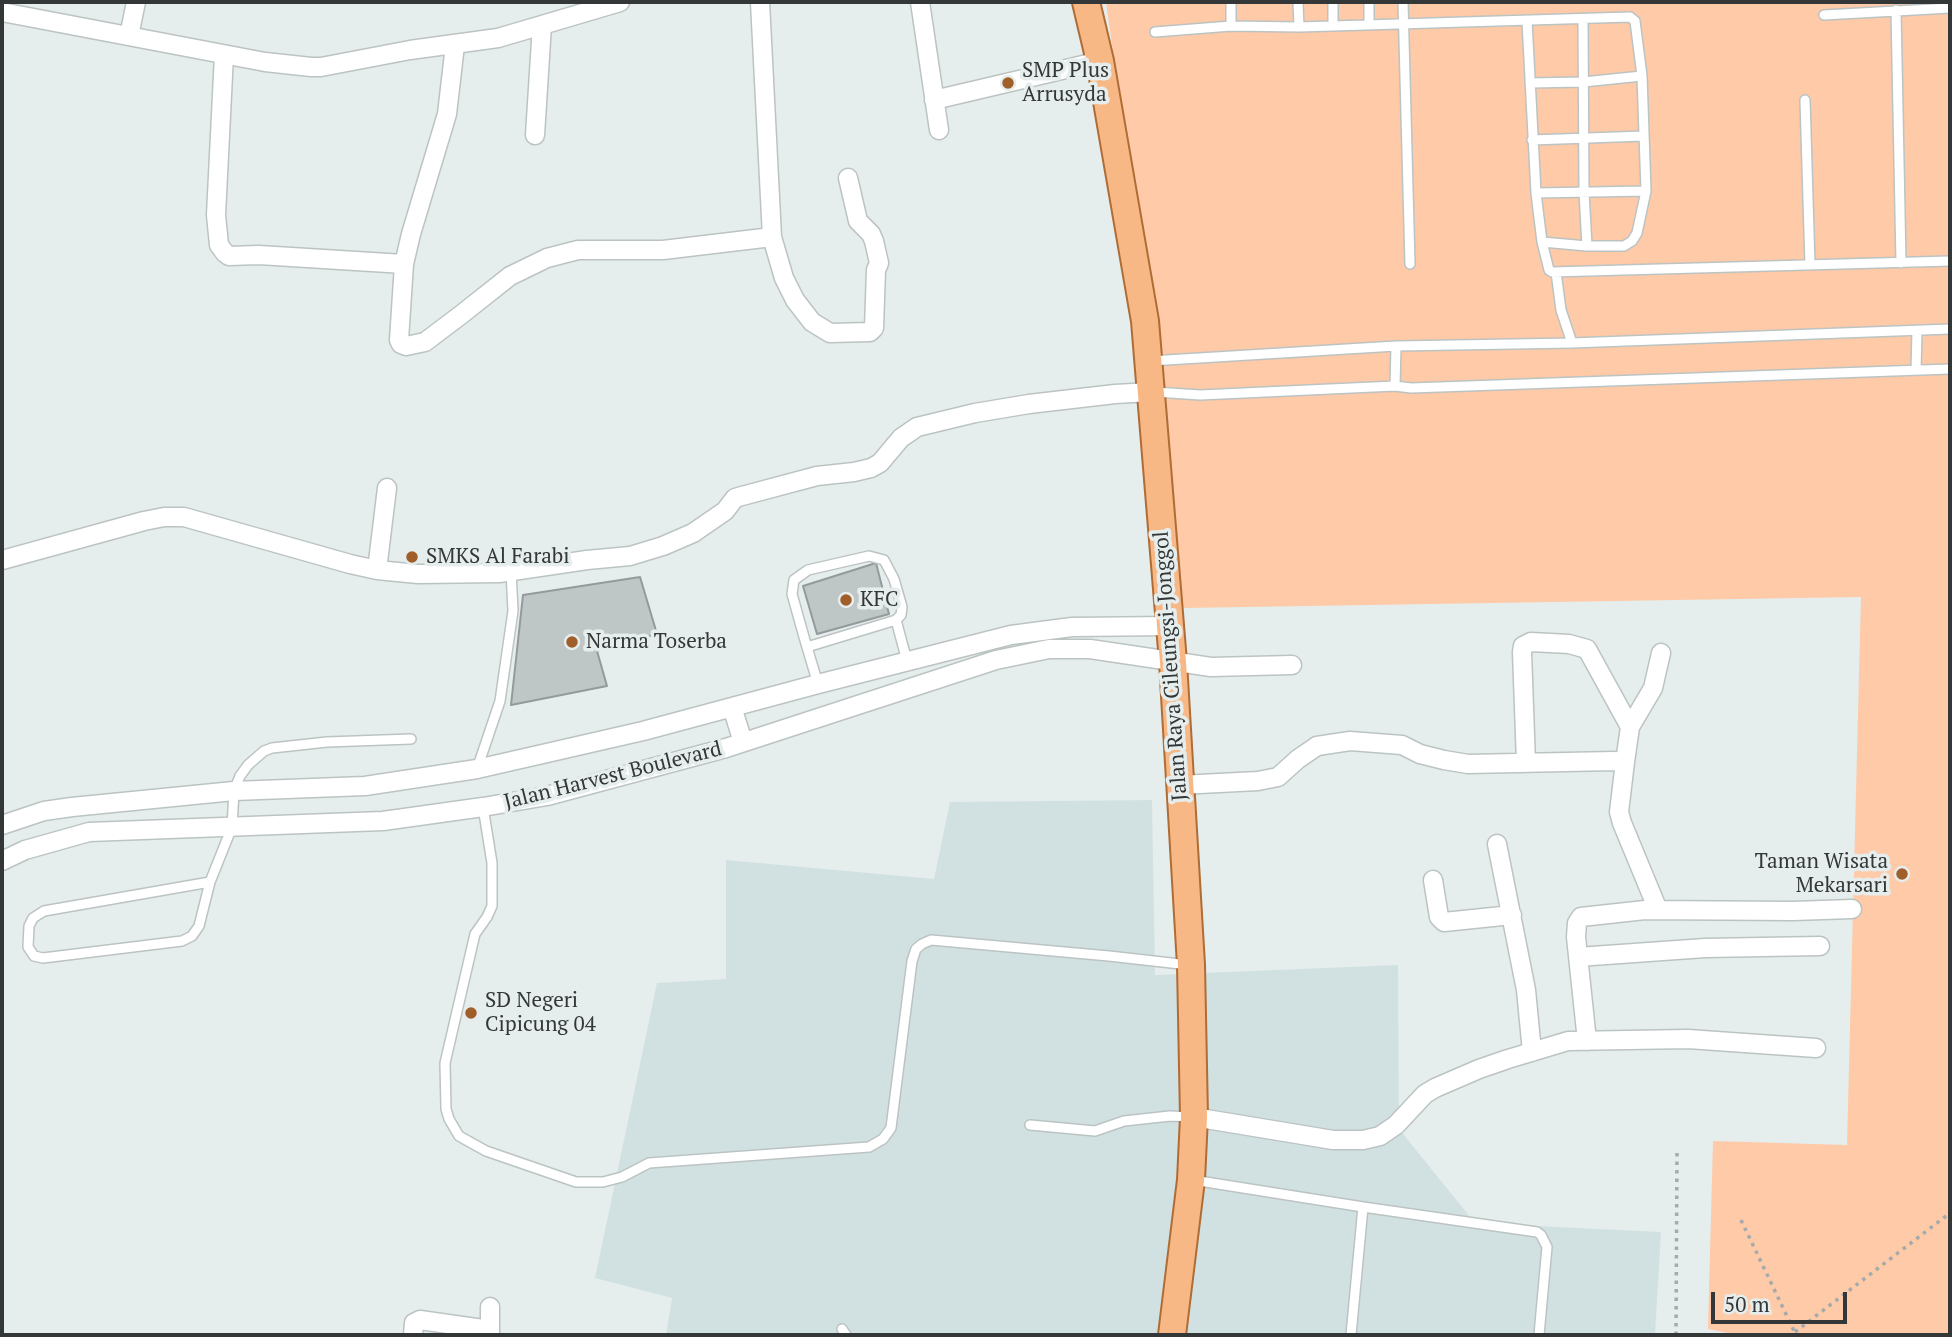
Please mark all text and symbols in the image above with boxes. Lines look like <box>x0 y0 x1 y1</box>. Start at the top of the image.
place label: SMP Plus Arrusyda <box>1022 58 1109 108</box>
marker: SMP Plus Arrusyda <box>1000 75 1016 91</box>
street label: Jalan Raya Cileungsi-Jonggol <box>1149 530 1193 802</box>
place label: SMKS Al Farabi <box>426 544 570 570</box>
marker: SMKS Al Farabi <box>404 549 420 565</box>
place label: KFC <box>860 587 899 613</box>
marker: KFC <box>838 592 854 608</box>
place label: Narma Toserba <box>586 629 727 655</box>
marker: Narma Toserba <box>564 634 580 650</box>
street label: Jalan Harvest Boulevard <box>502 737 724 815</box>
place label: Taman Wisata Mekarsari <box>1755 849 1888 899</box>
marker: Taman Wisata Mekarsari <box>1894 866 1910 882</box>
place label: SD Negeri Cipicung 04 <box>485 988 596 1038</box>
marker: SD Negeri Cipicung 04 <box>463 1005 479 1021</box>
scale bar <box>1714 1278 1850 1322</box>
text: 50 m <box>1724 1290 1770 1318</box>

